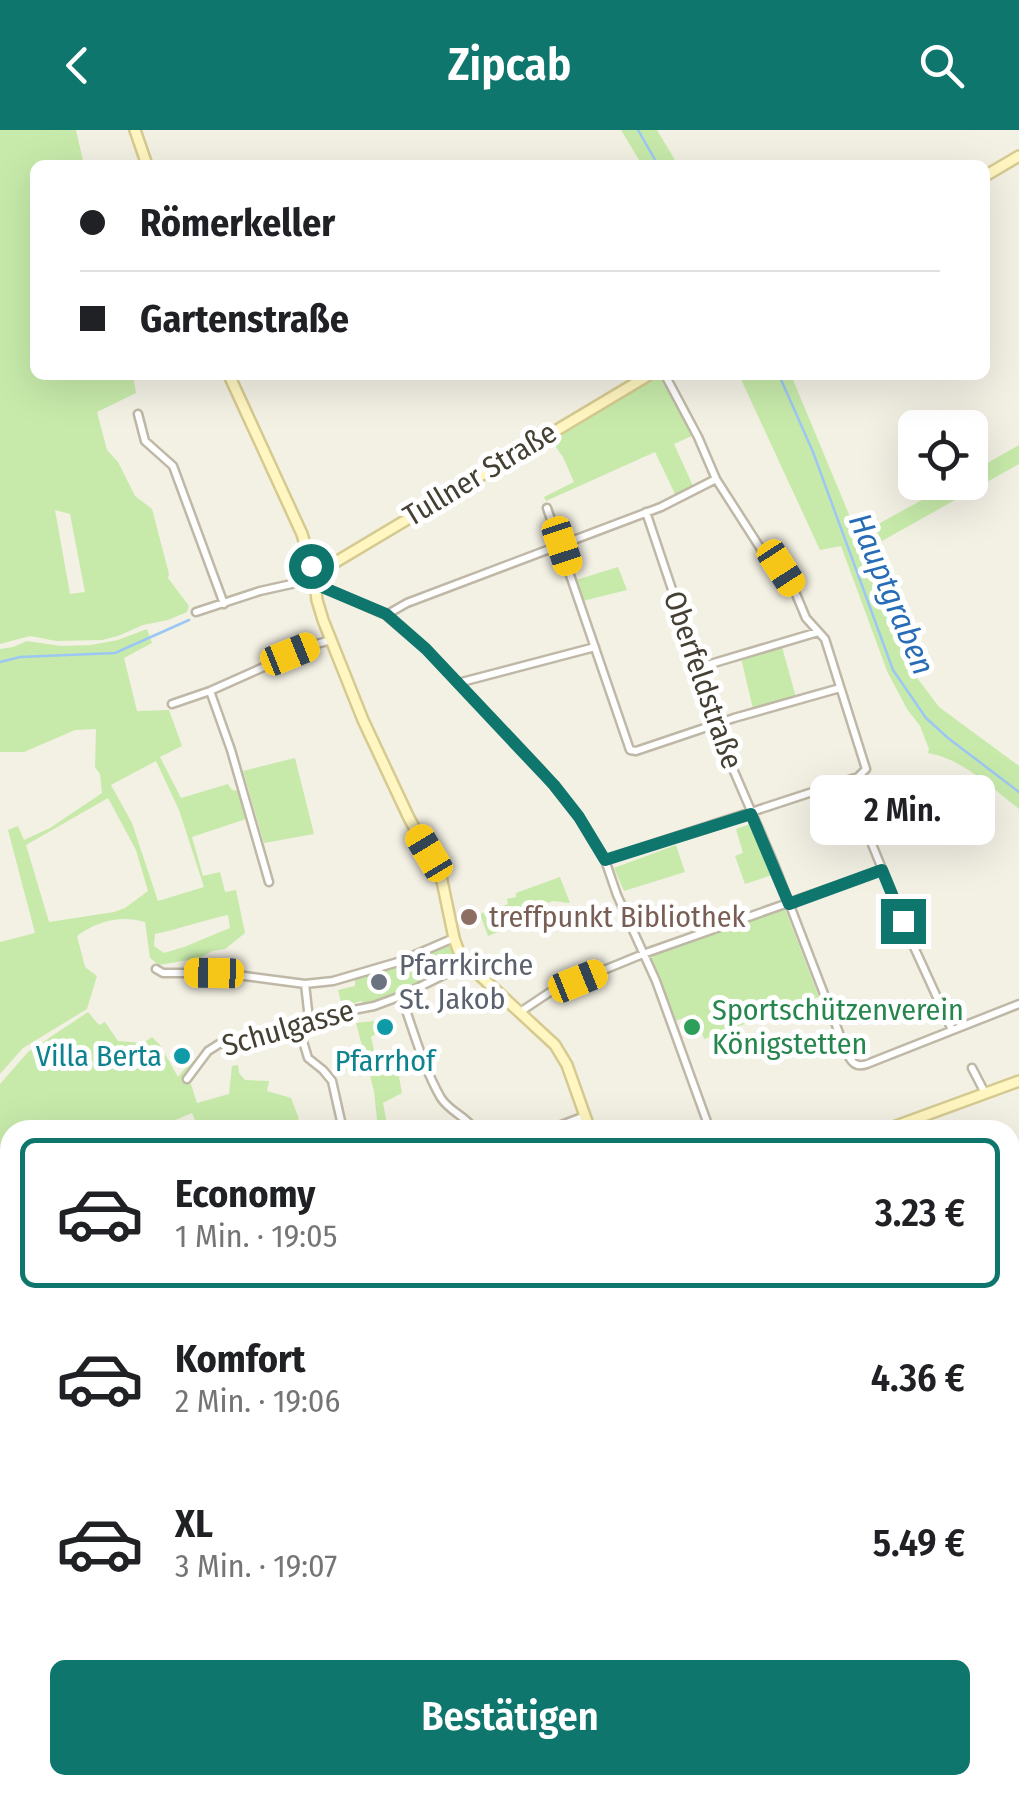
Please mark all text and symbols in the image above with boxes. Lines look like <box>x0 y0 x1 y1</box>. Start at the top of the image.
icon: back <box>50 38 105 93</box>
text: Zipcab <box>448 38 571 92</box>
icon: search <box>914 38 969 93</box>
text: Römerkeller <box>140 200 335 246</box>
text: Gartenstraße <box>140 296 349 342</box>
map controls <box>898 410 988 500</box>
button: locate <box>898 410 988 500</box>
street label: Tullner Straße <box>397 414 563 534</box>
water label: Hauptgraben <box>841 508 943 680</box>
car <box>538 513 586 579</box>
car <box>752 535 810 601</box>
route start <box>289 544 334 589</box>
street label: Oberfeldstraße <box>656 587 750 773</box>
car <box>257 629 323 679</box>
callout: 2 Min. <box>810 776 996 846</box>
text: 2 Min. <box>864 791 941 829</box>
car <box>401 820 457 886</box>
place label: treffpunkt Bibliothek <box>489 899 746 935</box>
route end <box>881 899 926 944</box>
marker: treffpunkt Bibliothek <box>458 906 480 928</box>
place label: Pfarrkirche St. Jakob <box>399 947 533 1017</box>
car <box>545 956 611 1006</box>
car <box>184 957 244 989</box>
marker: Pfarrkirche St. Jakob <box>368 971 390 993</box>
street label: Schulgasse <box>218 992 358 1064</box>
place label: Sportschützenverein Königstetten <box>712 992 964 1062</box>
marker: Pfarrhof <box>374 1016 396 1038</box>
marker: Sportschützenverein Königstetten <box>681 1016 703 1038</box>
place label: Villa Berta <box>36 1038 162 1074</box>
place label: Pfarrhof <box>335 1043 437 1079</box>
marker: Villa Berta <box>171 1045 193 1067</box>
icon: car <box>55 1168 145 1258</box>
text: Economy <box>175 1171 315 1217</box>
text: 3.23 € <box>875 1190 965 1236</box>
text: 1 Min. · 19:05 <box>175 1217 337 1255</box>
icon: car <box>55 1333 145 1423</box>
text: Komfort <box>175 1336 305 1382</box>
text: 4.36 € <box>871 1355 965 1401</box>
text: 2 Min. · 19:06 <box>175 1382 340 1420</box>
icon: car <box>55 1498 145 1588</box>
text: XL <box>175 1501 213 1547</box>
text: 5.49 € <box>873 1520 965 1566</box>
text: 3 Min. · 19:07 <box>175 1547 337 1585</box>
button: Bestätigen <box>50 1660 970 1775</box>

